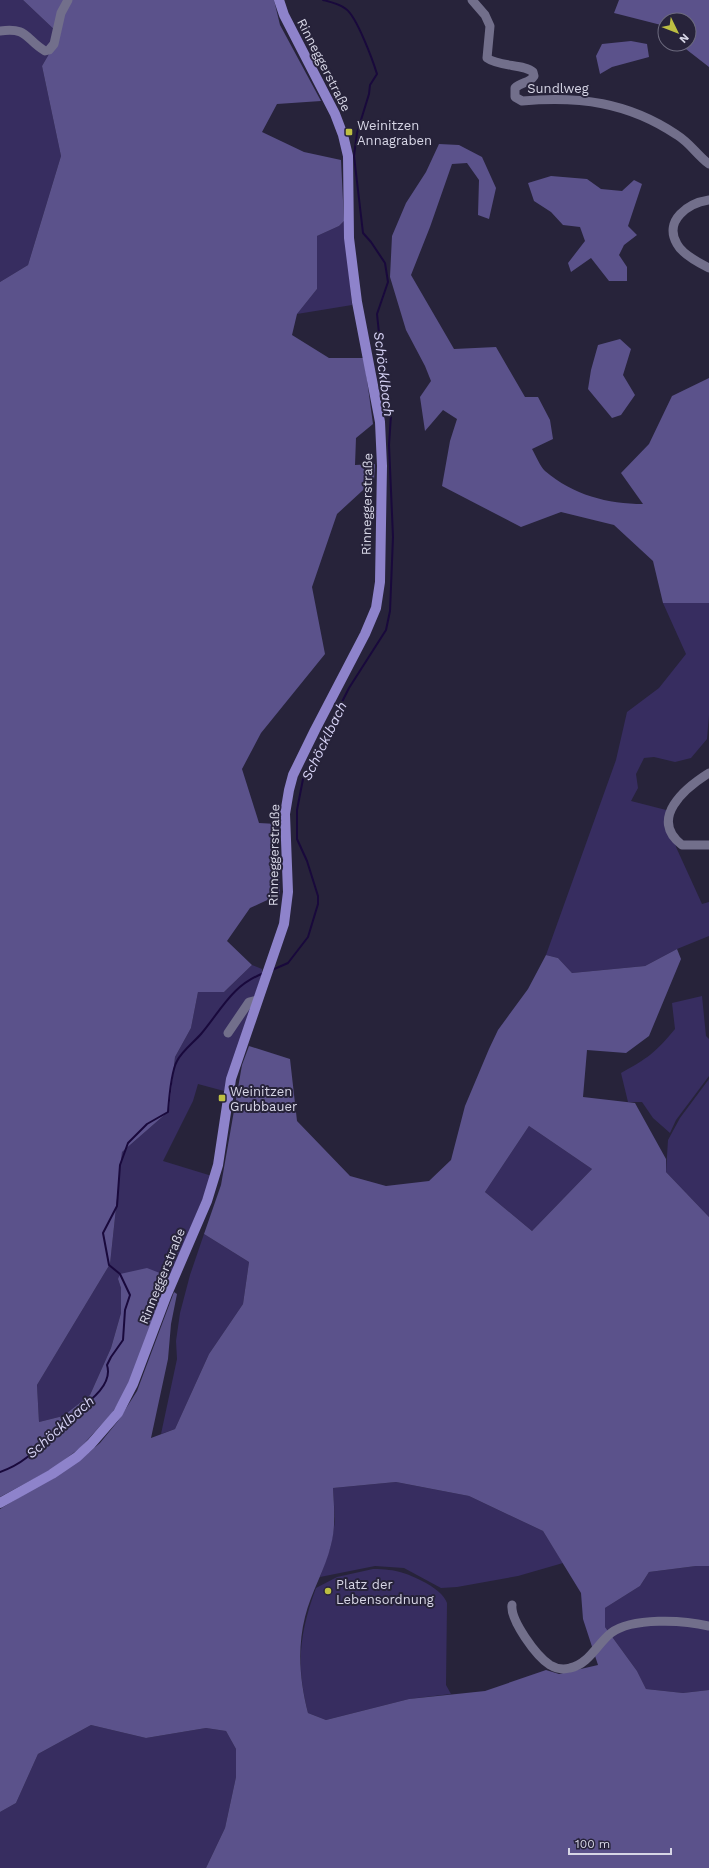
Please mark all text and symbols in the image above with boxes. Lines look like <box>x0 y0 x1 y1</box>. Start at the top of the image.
north arrow <box>657 12 697 52</box>
street label: Rinneggerstraße <box>294 16 354 114</box>
text: N <box>676 31 691 46</box>
street label: Sundlweg <box>527 81 589 96</box>
place label: Weinitzen Annagraben <box>357 118 432 148</box>
marker: Weinitzen Annagraben <box>344 127 354 137</box>
water label: Schöcklbach <box>371 331 397 417</box>
street label: Rinneggerstraße <box>359 453 375 555</box>
water label: Schöcklbach <box>298 699 350 783</box>
street label: Rinneggerstraße <box>266 804 282 906</box>
place label: Weinitzen Grubbauer <box>230 1084 297 1114</box>
marker: Weinitzen Grubbauer <box>217 1093 227 1103</box>
street label: Rinneggerstraße <box>136 1226 188 1326</box>
water label: Schöcklbach <box>23 1392 97 1462</box>
place label: Platz der Lebensordnung <box>336 1577 434 1607</box>
marker: Platz der Lebensordnung <box>323 1586 333 1596</box>
scale bar <box>569 1830 671 1856</box>
text: 100 m <box>575 1837 610 1851</box>

